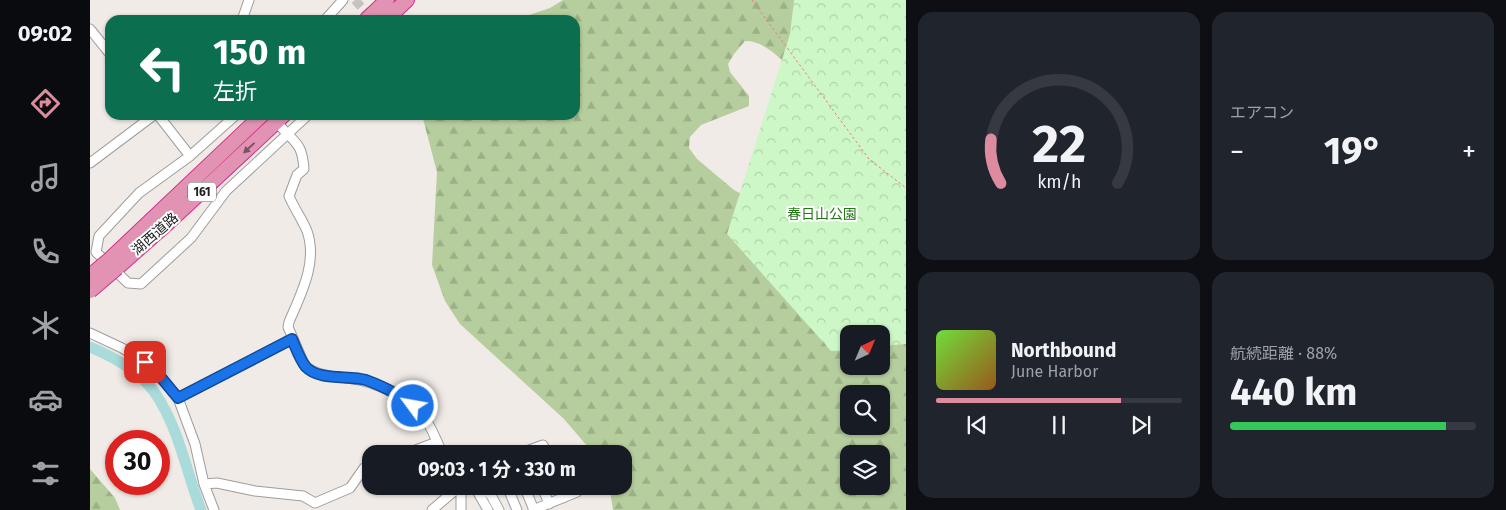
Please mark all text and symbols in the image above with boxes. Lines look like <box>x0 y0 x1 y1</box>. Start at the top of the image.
text: 09:02 <box>18 20 72 47</box>
text: 150 m <box>213 31 306 73</box>
icon: left <box>130 35 195 100</box>
text: 左折 <box>213 78 257 105</box>
icon: directions <box>28 86 63 121</box>
text: エアコン <box>1230 103 1294 122</box>
text: 22 <box>1032 113 1086 176</box>
text: 19° <box>1324 128 1382 174</box>
text: − <box>1230 135 1244 168</box>
text: + <box>1462 135 1476 168</box>
one-way arrow <box>243 142 255 154</box>
icon: music <box>28 160 63 195</box>
text: km/h <box>1037 171 1081 193</box>
road number: 161 <box>188 182 216 202</box>
park label: 春日山公園 <box>787 206 857 223</box>
street label: 湖西道路 <box>128 209 182 259</box>
icon: phone <box>28 234 63 269</box>
icon: climate <box>28 308 63 343</box>
north arrow <box>840 325 890 375</box>
map controls <box>840 325 890 495</box>
text: Northbound <box>1011 339 1116 362</box>
pin <box>124 341 166 383</box>
text: 航続距離 · 88% <box>1230 344 1337 363</box>
icon: arrive <box>131 348 159 376</box>
text: June Harbor <box>1011 362 1098 381</box>
text: 440 km <box>1230 369 1357 415</box>
position arrow <box>386 379 438 431</box>
icon: car <box>28 382 63 417</box>
button: search <box>840 385 890 435</box>
icon: previous <box>963 411 991 439</box>
icon: pause <box>1045 411 1073 439</box>
icon: next <box>1127 411 1155 439</box>
speed limit sign: 30 <box>105 430 170 495</box>
button: layers <box>840 445 890 495</box>
icon: filters <box>28 456 63 491</box>
text: 09:03 · 1 分 · 330 m <box>418 458 576 481</box>

